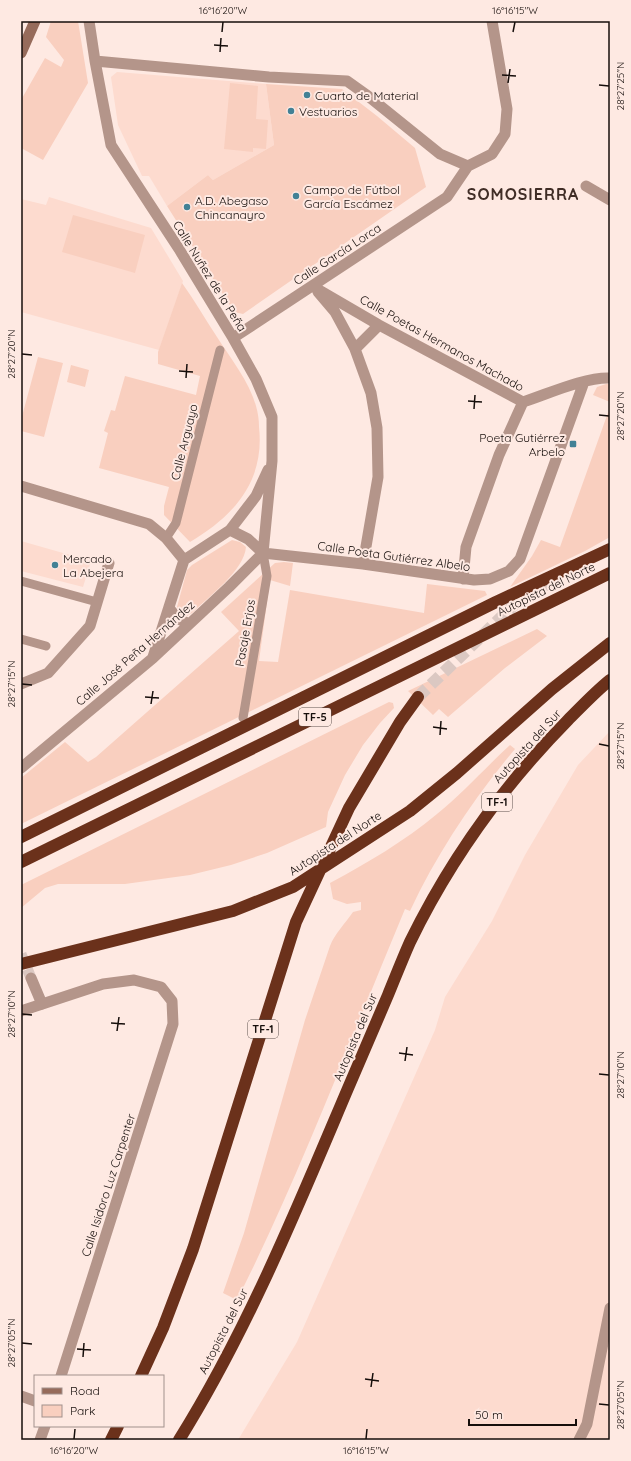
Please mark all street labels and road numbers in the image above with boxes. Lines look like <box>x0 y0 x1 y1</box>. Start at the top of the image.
street label: Calle Nuñez de la Peña <box>170 218 250 334</box>
street label: Calle García Lorca <box>290 220 384 288</box>
street label: Calle Poetas Hermanos Machado <box>357 292 527 394</box>
street label: Calle Arguayo <box>167 402 201 482</box>
street label: Calle Poeta Gutiérrez Albelo <box>317 538 471 574</box>
street label: Autopista del Norte <box>494 559 598 619</box>
street label: Calle José Peña Hernández <box>72 597 198 709</box>
street label: Pasaje Erjos <box>232 598 258 668</box>
street label: Autopista del Sur <box>490 706 564 786</box>
road number: TF-5 <box>299 708 331 726</box>
road number: TF-1 <box>482 793 512 811</box>
street label: Autopista del Norte <box>286 807 384 879</box>
street label: Autopista del Sur <box>330 990 380 1083</box>
road number: TF-1 <box>248 1020 278 1038</box>
street label: Calle Isidoro Luz Carpenter <box>78 1111 138 1258</box>
street label: Autopista del Sur <box>195 1285 251 1376</box>

